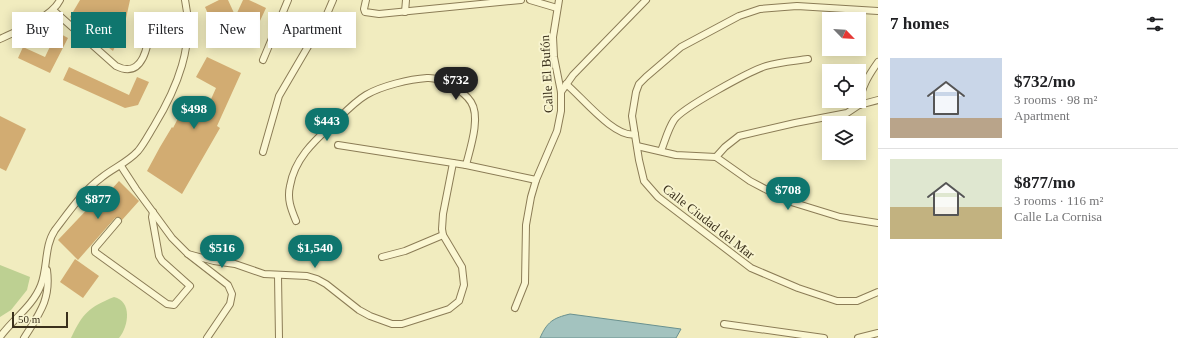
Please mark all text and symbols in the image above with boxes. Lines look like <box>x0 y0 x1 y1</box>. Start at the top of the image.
chip: Buy <box>12 12 63 48</box>
chip: Rent <box>71 12 126 48</box>
chip: Filters <box>134 12 198 48</box>
chip: New <box>206 12 260 48</box>
chip: Apartment <box>268 12 356 48</box>
north arrow <box>822 12 866 56</box>
map controls <box>822 12 866 160</box>
icon: filters <box>1144 13 1166 35</box>
text: 7 homes <box>890 14 949 33</box>
street label: Calle El Bufón <box>537 34 556 113</box>
button: locate <box>822 64 866 108</box>
pin: $732 <box>432 67 480 101</box>
text: $732 <box>443 72 469 87</box>
text: $732/mo <box>1014 72 1075 91</box>
icon: home <box>922 74 970 122</box>
text: 3 rooms · 98 m² <box>1014 92 1097 107</box>
pin: $498 <box>170 96 218 130</box>
text: $498 <box>181 101 207 116</box>
pin: $443 <box>303 108 351 142</box>
text: Apartment <box>1014 108 1070 123</box>
text: $443 <box>314 113 340 128</box>
button: layers <box>822 116 866 160</box>
text: $877/mo <box>1014 173 1075 192</box>
icon: home <box>922 175 970 223</box>
pin: $708 <box>764 177 812 211</box>
street label: Calle Ciudad del Mar <box>660 181 758 262</box>
text: $708 <box>775 182 801 197</box>
pin: $877 <box>74 186 122 220</box>
text: $877 <box>85 191 111 206</box>
text: 3 rooms · 116 m² <box>1014 193 1103 208</box>
text: Calle La Cornisa <box>1014 209 1102 224</box>
pin: $516 <box>198 235 246 269</box>
pin: $1,540 <box>282 235 348 269</box>
text: $516 <box>209 240 235 255</box>
text: $1,540 <box>297 240 333 255</box>
scale bar <box>12 310 68 329</box>
text: 50 m <box>18 313 40 325</box>

